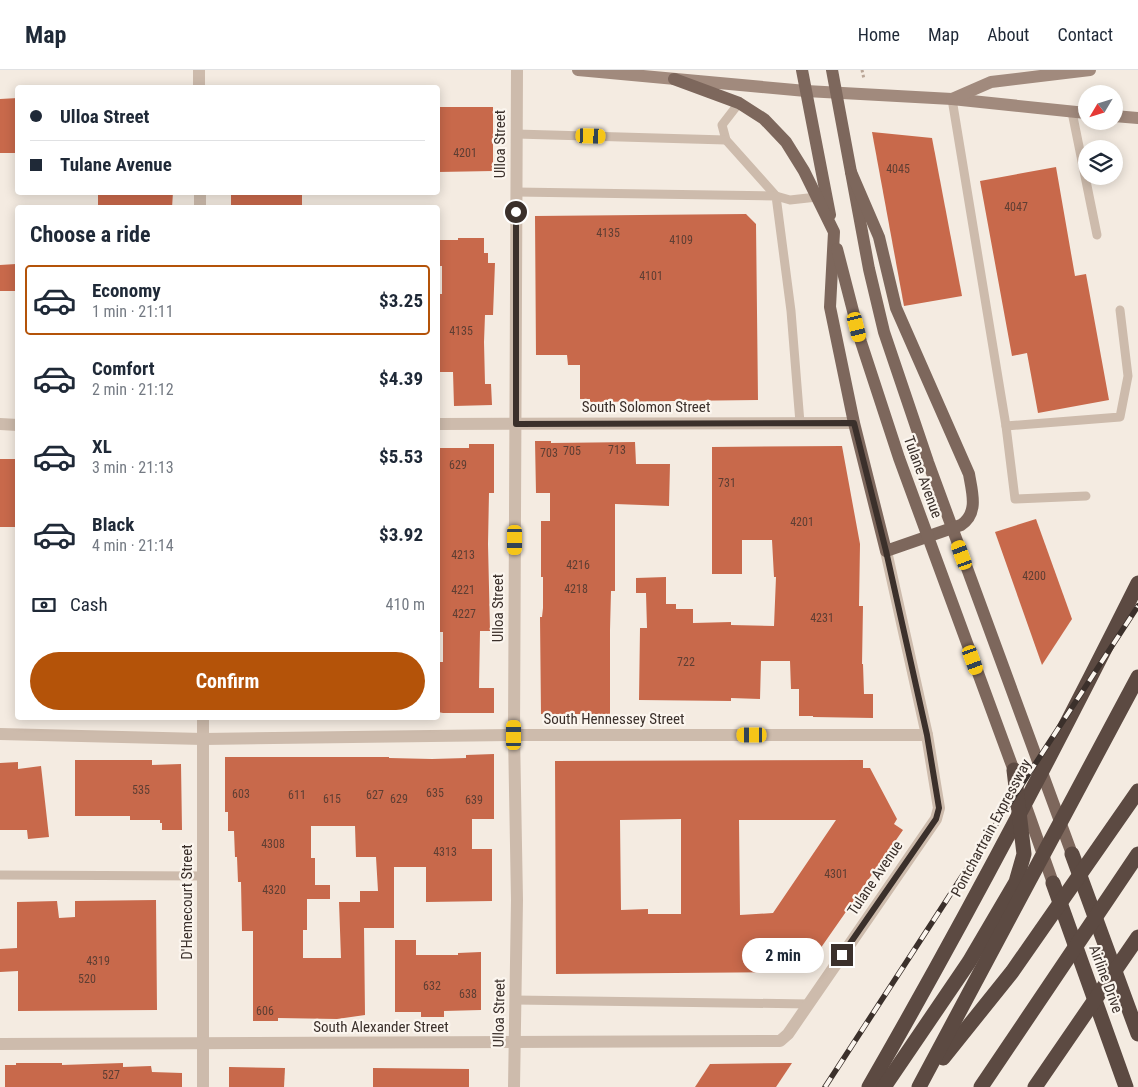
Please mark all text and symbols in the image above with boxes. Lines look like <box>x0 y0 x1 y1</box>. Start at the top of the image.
text: Map <box>25 21 66 49</box>
text: Home <box>858 24 900 45</box>
text: Map <box>928 24 959 45</box>
text: About <box>987 24 1029 45</box>
text: Contact <box>1057 24 1113 45</box>
north arrow <box>1078 85 1122 130</box>
map controls <box>1078 85 1123 185</box>
text: Ulloa Street <box>60 105 149 128</box>
street label: Ulloa Street <box>491 110 509 178</box>
car <box>575 128 606 144</box>
button: layers <box>1078 140 1123 185</box>
house number: 4201 <box>453 146 477 160</box>
text: Tulane Avenue <box>60 153 172 176</box>
house number: 4045 <box>886 162 910 176</box>
house number: 4047 <box>1004 200 1028 214</box>
route start <box>505 201 527 223</box>
text: Choose a ride <box>30 222 151 247</box>
house number: 4135 <box>596 226 620 240</box>
house number: 4109 <box>669 233 693 247</box>
house number: 4101 <box>639 269 663 283</box>
icon: car <box>32 278 77 323</box>
text: Economy <box>92 279 161 302</box>
text: $3.25 <box>379 289 423 312</box>
text: 1 min · 21:11 <box>92 302 174 321</box>
car <box>846 311 867 343</box>
house number: 4135 <box>449 324 473 338</box>
icon: car <box>32 356 77 401</box>
text: Comfort <box>92 357 155 380</box>
text: $4.39 <box>379 367 423 390</box>
text: 2 min · 21:12 <box>92 380 174 399</box>
street label: South Solomon Street <box>582 398 710 416</box>
icon: car <box>32 434 77 479</box>
street label: Tulane Avenue <box>900 434 946 520</box>
text: XL <box>92 435 112 458</box>
house number: 713 <box>608 443 626 457</box>
house number: 705 <box>563 444 581 458</box>
text: $5.53 <box>379 445 423 468</box>
house number: 703 <box>540 446 558 460</box>
text: 3 min · 21:13 <box>92 458 174 477</box>
house number: 629 <box>449 458 467 472</box>
house number: 731 <box>718 476 736 490</box>
icon: car <box>32 512 77 557</box>
text: Black <box>92 513 134 536</box>
house number: 4201 <box>790 515 814 529</box>
text: $3.92 <box>379 523 423 546</box>
car <box>507 525 522 555</box>
text: 4 min · 21:14 <box>92 536 174 555</box>
car <box>949 538 974 572</box>
house number: 4213 <box>451 548 475 562</box>
house number: 4216 <box>566 558 590 572</box>
house number: 4200 <box>1022 569 1046 583</box>
street label: Ulloa Street <box>489 574 507 642</box>
house number: 4218 <box>564 582 588 596</box>
house number: 4221 <box>451 583 475 597</box>
icon: cash <box>30 591 58 619</box>
text: Cash <box>70 593 108 616</box>
text: 410 m <box>386 595 425 614</box>
house number: 4227 <box>452 607 476 621</box>
house number: 4231 <box>810 611 834 625</box>
car <box>960 643 985 677</box>
button: Confirm <box>30 652 425 710</box>
house number: 722 <box>677 655 695 669</box>
street label: South Hennessey Street <box>543 710 685 728</box>
car <box>506 720 521 750</box>
car <box>737 728 767 743</box>
street label: Pontchartrain Expressway <box>947 756 1035 900</box>
house number: 535 <box>132 783 150 797</box>
house number: 635 <box>426 786 444 800</box>
house number: 603 <box>232 787 250 801</box>
house number: 611 <box>288 788 306 802</box>
house number: 627 <box>366 788 384 802</box>
house number: 615 <box>323 792 341 806</box>
house number: 629 <box>390 792 408 806</box>
house number: 639 <box>465 793 483 807</box>
house number: 4308 <box>261 837 285 851</box>
street label: Tulane Avenue <box>844 837 906 919</box>
street label: D'Hemecourt Street <box>178 844 196 960</box>
house number: 4313 <box>433 845 457 859</box>
house number: 4301 <box>824 867 848 881</box>
house number: 4320 <box>262 883 286 897</box>
callout: 2 min <box>742 938 824 972</box>
street label: Airline Drive <box>1085 942 1127 1016</box>
route end <box>831 944 853 966</box>
text: 2 min <box>765 946 801 965</box>
house number: 4319 <box>86 954 110 968</box>
house number: 520 <box>78 972 96 986</box>
house number: 632 <box>423 979 441 993</box>
street label: Ulloa Street <box>489 979 509 1047</box>
house number: 638 <box>459 987 477 1001</box>
house number: 606 <box>256 1004 274 1018</box>
street label: South Alexander Street <box>313 1018 449 1036</box>
house number: 527 <box>102 1068 120 1082</box>

